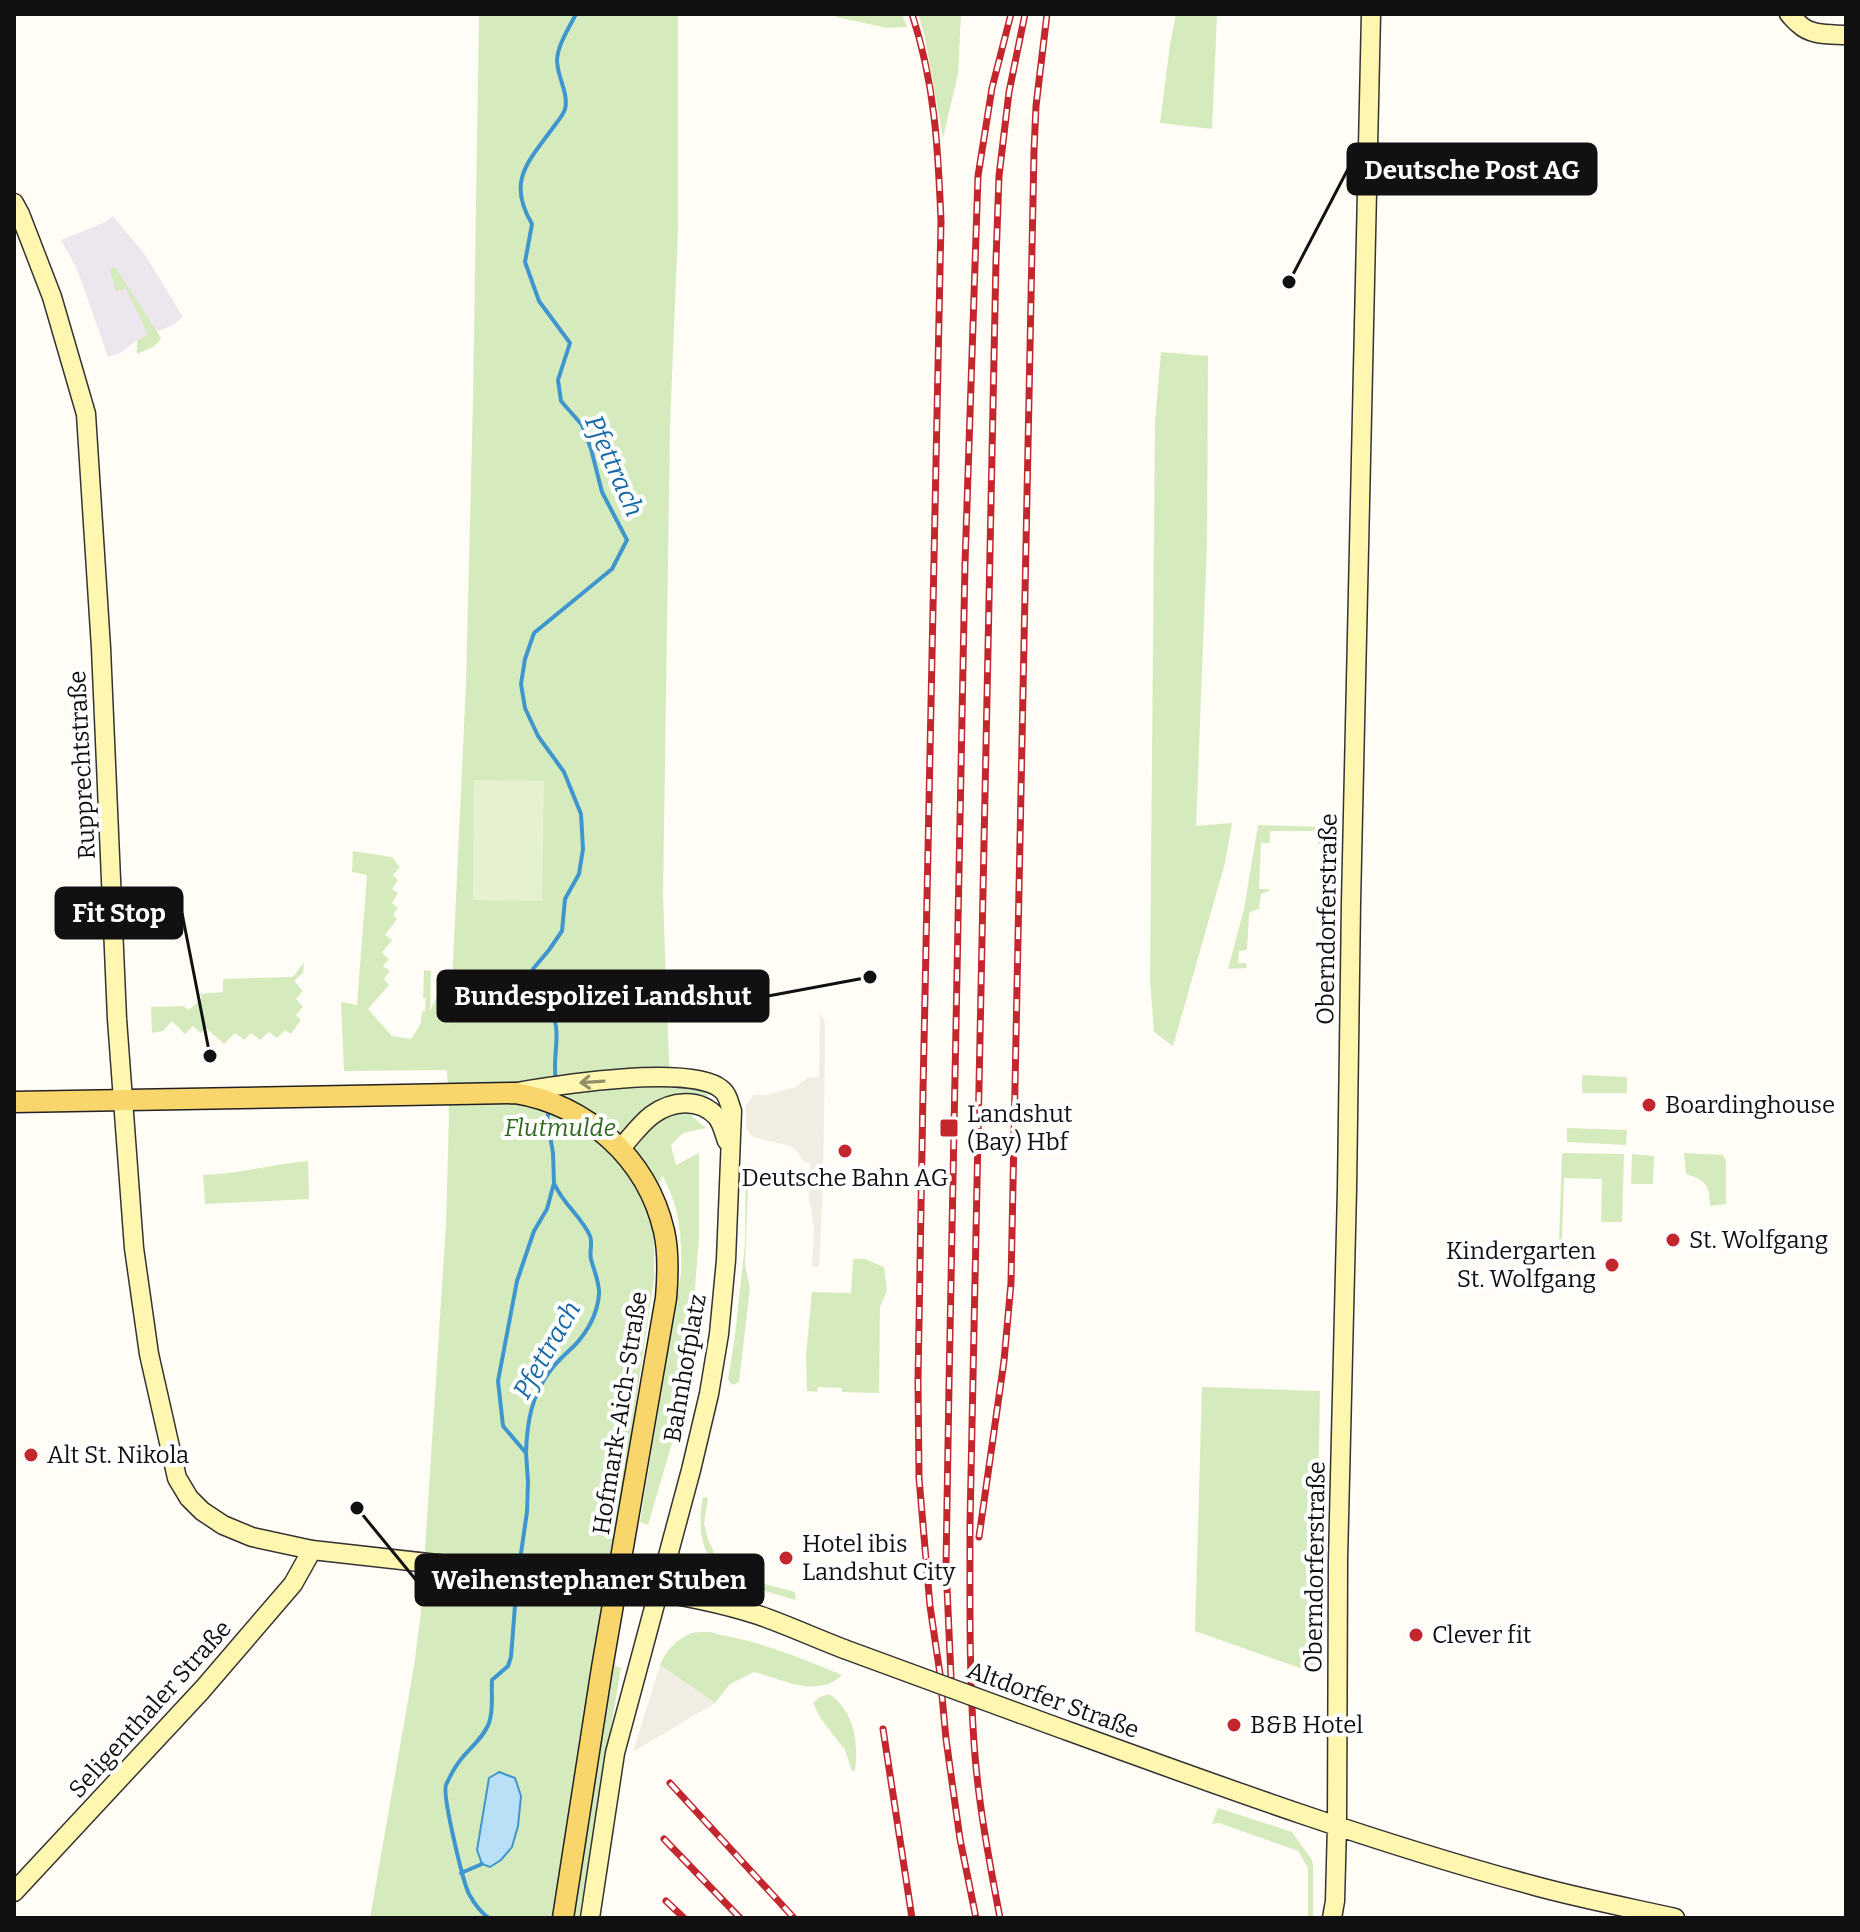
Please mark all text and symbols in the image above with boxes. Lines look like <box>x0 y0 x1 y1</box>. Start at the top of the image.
callout: Deutsche Post AG <box>1348 144 1596 194</box>
text: Deutsche Post AG <box>1364 155 1580 186</box>
water label: Pfettrach <box>578 411 650 521</box>
street label: Rupprechtstraße <box>63 670 101 860</box>
street label: Oberndorferstraße <box>1311 813 1343 1025</box>
callout: Fit Stop <box>56 888 182 938</box>
text: Fit Stop <box>72 898 166 929</box>
callout: Bundespolizei Landshut <box>438 971 768 1021</box>
text: Bundespolizei Landshut <box>454 981 752 1012</box>
one-way arrow <box>579 1075 605 1090</box>
place label: Boardinghouse <box>1665 1091 1835 1119</box>
marker: Boardinghouse <box>1640 1096 1658 1114</box>
place label: Landshut (Bay) Hbf <box>967 1100 1073 1156</box>
park label: Flutmulde <box>504 1114 616 1142</box>
marker: Landshut (Bay) Hbf <box>938 1117 960 1139</box>
marker: Deutsche Bahn AG <box>836 1142 854 1160</box>
place label: Deutsche Bahn AG <box>742 1164 948 1192</box>
place label: St. Wolfgang <box>1689 1226 1828 1254</box>
marker: St. Wolfgang <box>1664 1231 1682 1249</box>
place label: Kindergarten St. Wolfgang <box>1446 1237 1596 1293</box>
marker: Kindergarten St. Wolfgang <box>1603 1256 1621 1274</box>
street label: Hofmark-Aich-Straße <box>587 1289 653 1537</box>
street label: Bahnhofplatz <box>658 1292 712 1444</box>
water label: Pfettrach <box>507 1296 587 1404</box>
place label: Alt St. Nikola <box>47 1441 189 1469</box>
marker: Alt St. Nikola <box>22 1446 40 1464</box>
street label: Oberndorferstraße <box>1299 1461 1331 1673</box>
place label: Hotel ibis Landshut City <box>802 1530 956 1586</box>
marker: Hotel ibis Landshut City <box>777 1549 795 1567</box>
callout: Weihenstephaner Stuben <box>416 1555 763 1605</box>
text: Weihenstephaner Stuben <box>431 1565 747 1596</box>
street label: Seligenthaler Straße <box>63 1615 237 1803</box>
place label: Clever fit <box>1432 1621 1532 1649</box>
marker: Clever fit <box>1407 1626 1425 1644</box>
street label: Altdorfer Straße <box>963 1656 1143 1744</box>
place label: B&B Hotel <box>1250 1711 1363 1739</box>
marker: B&B Hotel <box>1225 1716 1243 1734</box>

